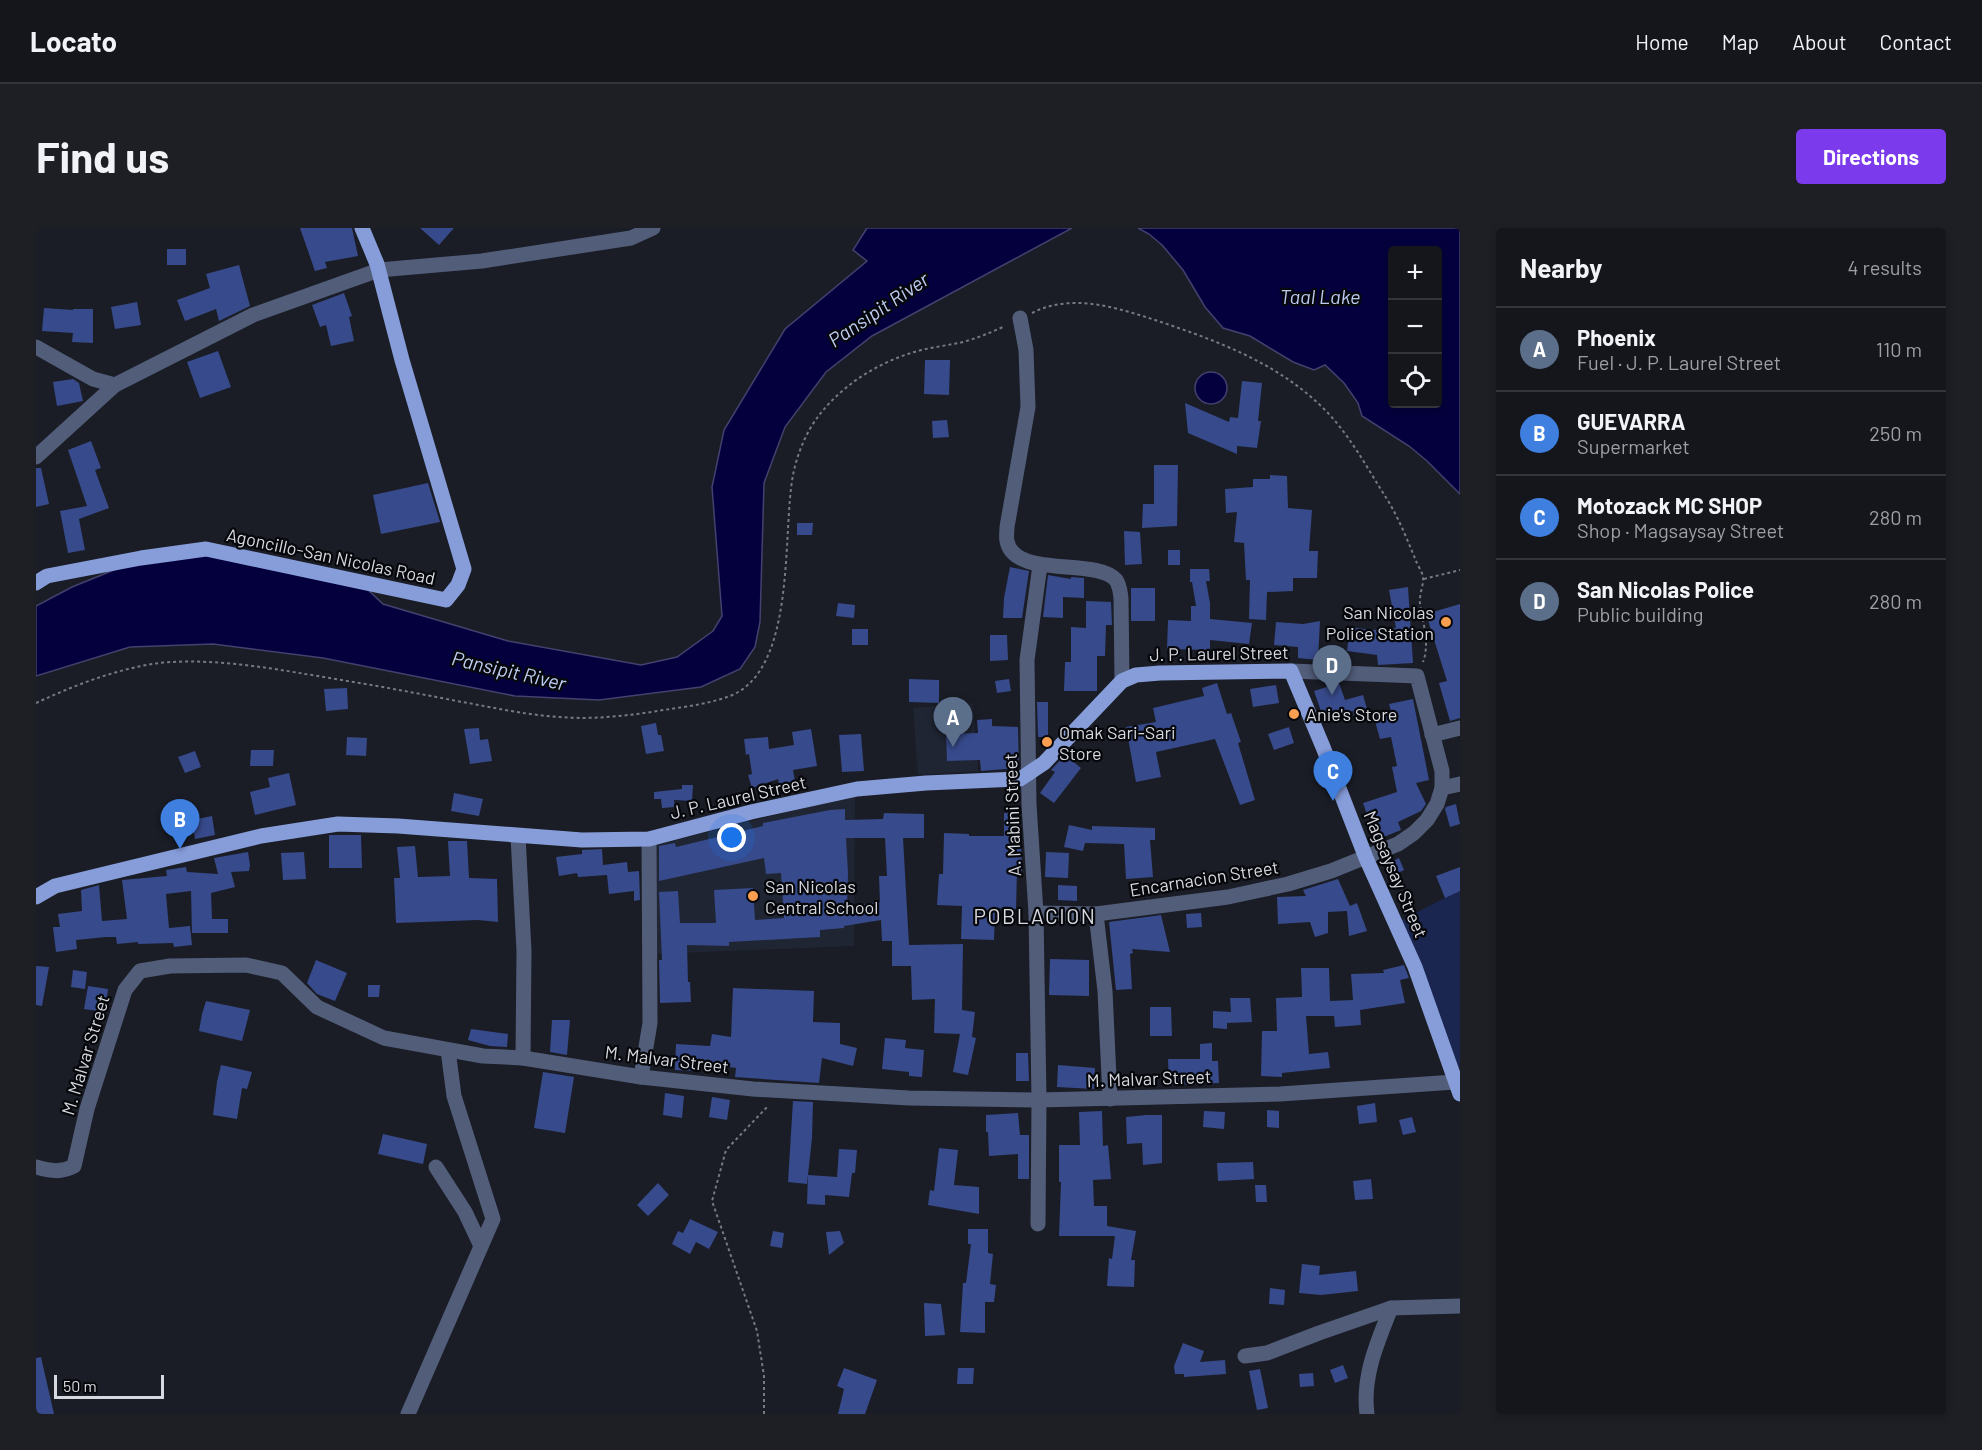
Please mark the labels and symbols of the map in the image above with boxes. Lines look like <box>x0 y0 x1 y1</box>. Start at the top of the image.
water label: Pansipit River <box>823 266 934 351</box>
water label: Taal Lake <box>1280 284 1360 308</box>
street label: Agoncillo-San Nicolas Road <box>225 523 437 589</box>
place label: San Nicolas Police Station <box>1326 601 1434 644</box>
marker: San Nicolas Police Station <box>1439 615 1453 629</box>
street label: J. P. Laurel Street <box>1149 641 1289 665</box>
water label: Pansipit River <box>450 645 569 695</box>
pin: D <box>1312 646 1352 695</box>
pin: A <box>934 698 972 747</box>
place label: Anie's Store <box>1306 703 1397 725</box>
marker: Anie's Store <box>1287 707 1301 721</box>
place label: Omak Sari-Sari Store <box>1059 721 1176 764</box>
marker: Omak Sari-Sari Store <box>1040 735 1054 749</box>
pin: C <box>1314 752 1352 801</box>
street label: A. Mabini Street <box>999 753 1025 877</box>
street label: J. P. Laurel Street <box>668 771 808 823</box>
pin: B <box>160 800 200 849</box>
street label: Magsaysay Street <box>1359 807 1433 941</box>
your location <box>717 823 746 852</box>
street label: Encarnacion Street <box>1128 855 1280 901</box>
place label: San Nicolas Central School <box>765 875 878 918</box>
marker: San Nicolas Central School <box>746 889 760 903</box>
district label: POBLACION <box>974 903 1096 928</box>
street label: M. Malvar Street <box>56 992 114 1118</box>
street label: M. Malvar Street <box>604 1040 730 1078</box>
street label: M. Malvar Street <box>1086 1065 1212 1091</box>
scale bar <box>54 1372 164 1400</box>

